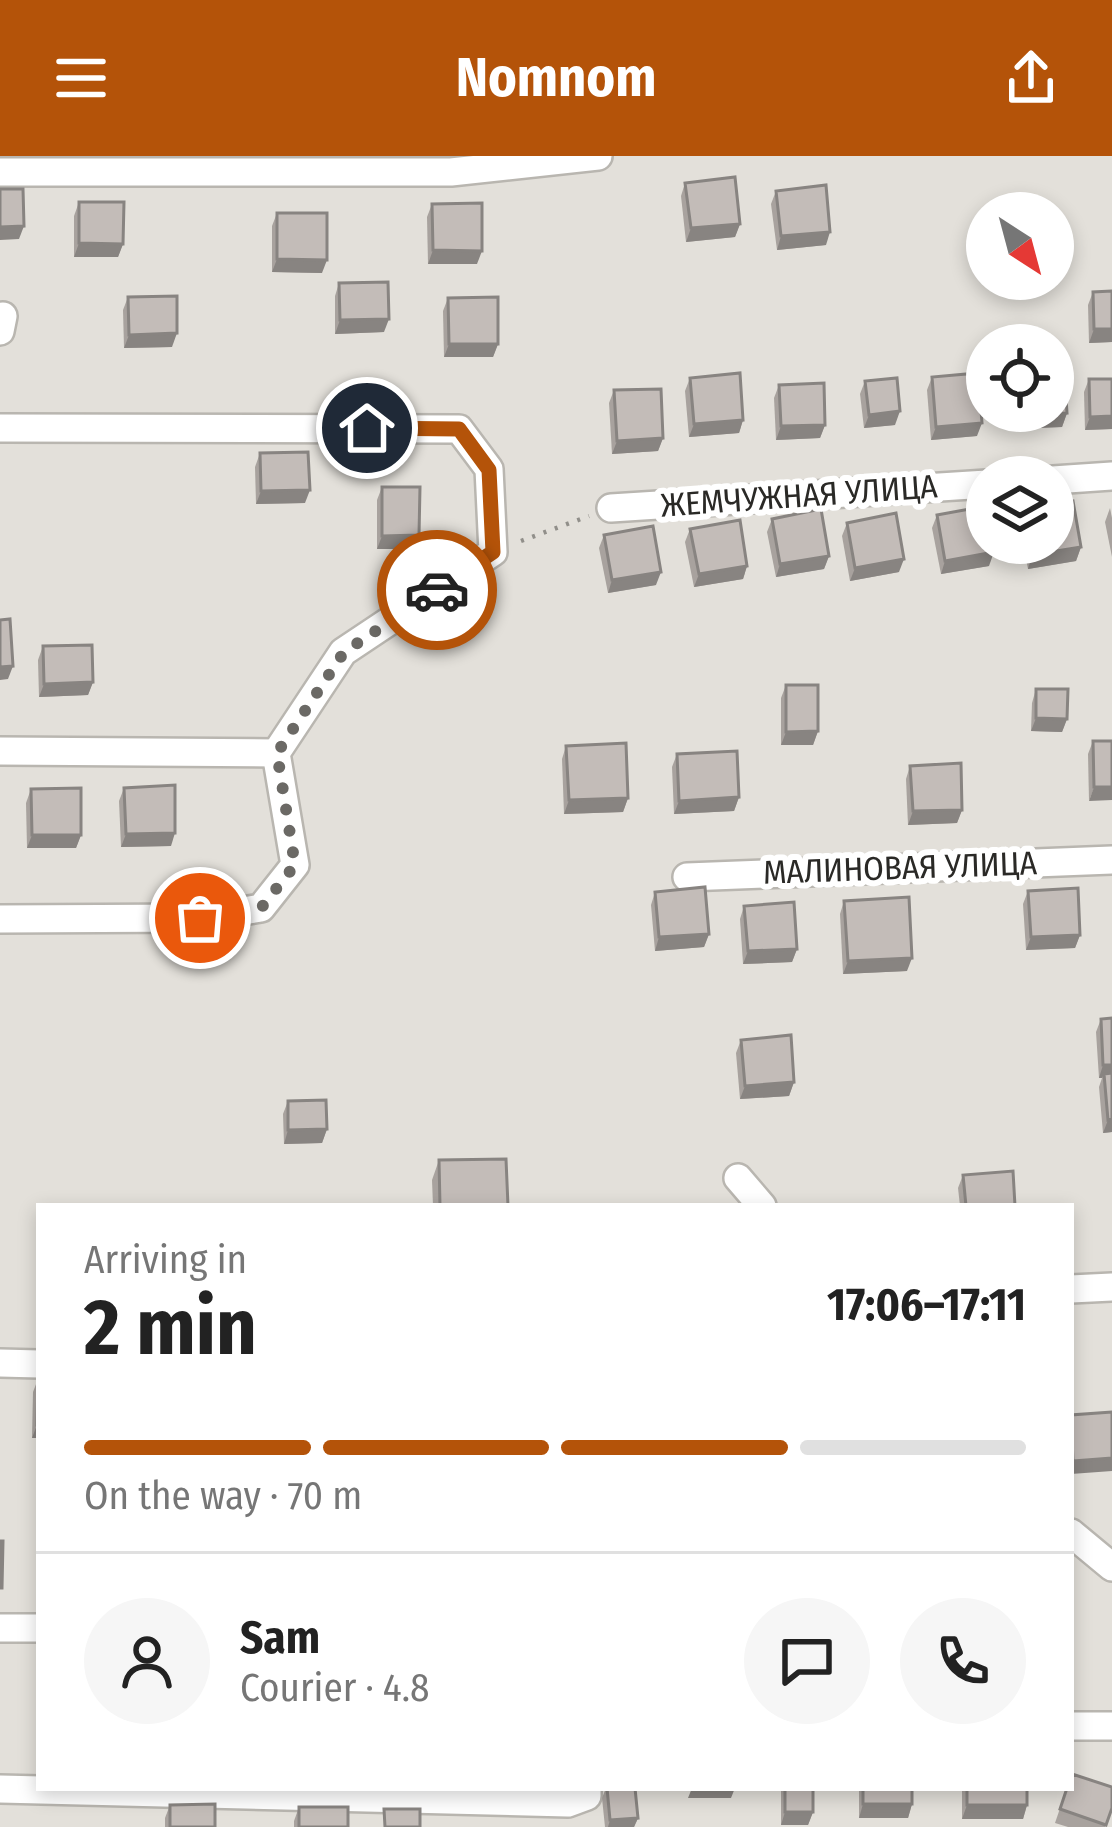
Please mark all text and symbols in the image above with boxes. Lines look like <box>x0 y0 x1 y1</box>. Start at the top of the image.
icon: menu <box>48 45 114 111</box>
icon: share <box>998 45 1064 111</box>
text: Nomnom <box>456 46 656 110</box>
north arrow <box>966 192 1074 300</box>
map controls <box>966 192 1074 564</box>
button: locate <box>966 324 1074 432</box>
pin <box>316 377 418 479</box>
icon: home <box>334 395 400 461</box>
button: layers <box>966 456 1074 564</box>
street label: ЖЕМЧУЖНАЯ УЛИЦА <box>659 466 939 526</box>
courier <box>377 530 497 650</box>
icon: car <box>404 557 470 623</box>
street label: МАЛИНОВАЯ УЛИЦА <box>762 843 1038 893</box>
pin <box>149 867 251 969</box>
icon: bag <box>167 885 233 951</box>
text: Arriving in <box>84 1237 247 1283</box>
text: 17:06–17:11 <box>827 1278 1026 1332</box>
text: 2 min <box>84 1281 257 1375</box>
text: On the way · 70 m <box>84 1473 362 1519</box>
button: person <box>84 1598 210 1724</box>
button: chat <box>744 1598 870 1724</box>
button: phone <box>900 1598 1026 1724</box>
text: Sam <box>240 1611 320 1665</box>
text: Courier · 4.8 <box>240 1665 430 1711</box>

